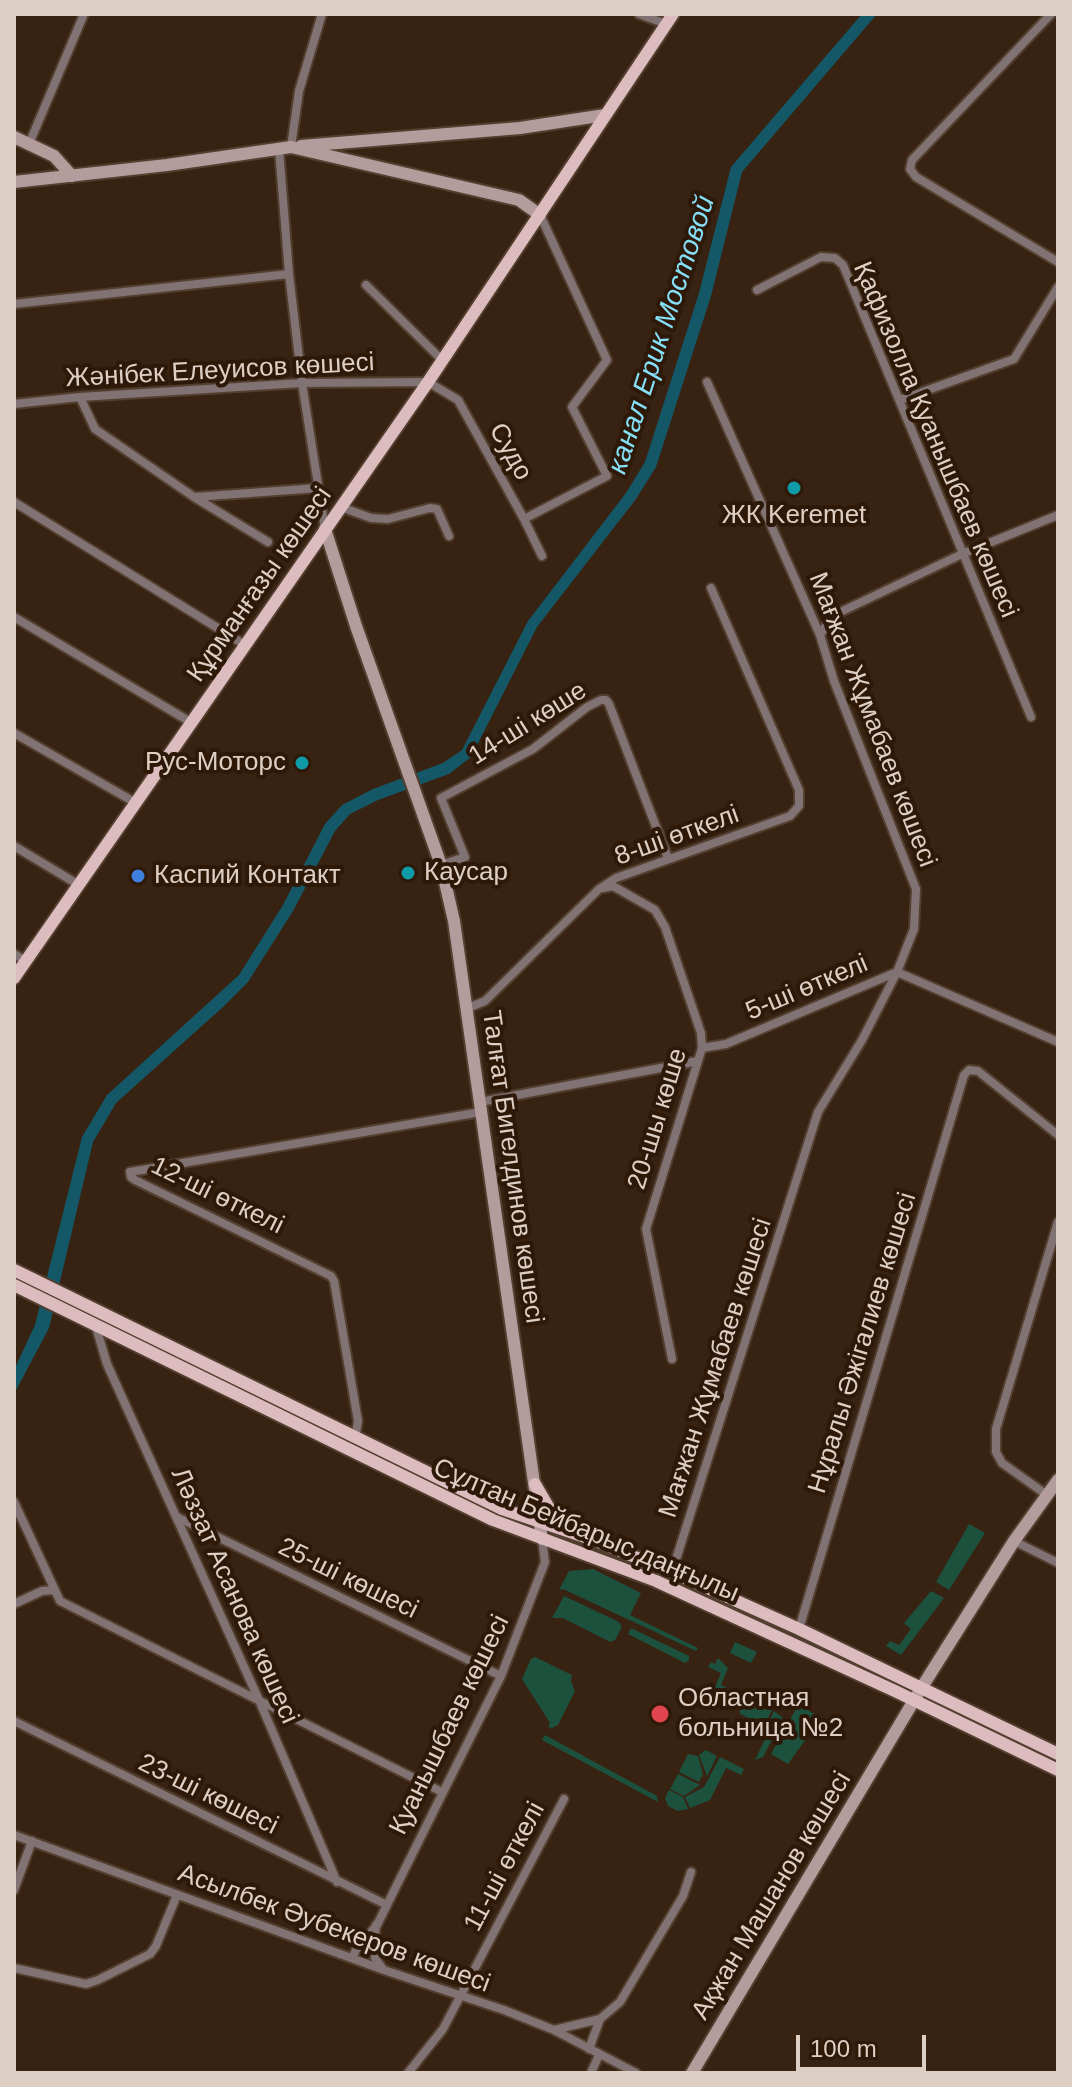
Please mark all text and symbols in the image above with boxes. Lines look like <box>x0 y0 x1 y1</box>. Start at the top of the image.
water label: канал Ерик Мостовой <box>601 192 723 478</box>
street label: Қафизолла Қуанышбаев көшесi <box>846 257 1024 623</box>
street label: Жәнібек Елеуисов көшесі <box>65 347 375 395</box>
street label: Судо <box>482 418 538 486</box>
marker: ЖК Keremet <box>785 479 803 497</box>
street label: Құрманғазы көшесі <box>181 482 339 688</box>
place label: ЖК Keremet <box>722 500 866 532</box>
street label: Мағжан Жұмабаев көшесі <box>801 568 943 872</box>
street label: 14-ші көше <box>464 676 592 772</box>
place label: Рус-Моторс <box>145 747 286 779</box>
marker: Рус-Моторс <box>293 754 311 772</box>
street label: 8-ші өткелі <box>611 799 743 873</box>
place label: Каусар <box>424 857 508 889</box>
place label: Каспий Контакт <box>154 860 341 892</box>
marker: Каусар <box>399 864 417 882</box>
marker: Каспий Контакт <box>129 867 147 885</box>
street label: 5-ші өткелі <box>741 948 873 1028</box>
street label: Талғат Бигелдинов көшесі <box>475 1009 549 1325</box>
street label: 20-шы көше <box>622 1045 694 1193</box>
street label: 12-ші өткелі <box>145 1150 289 1242</box>
street label: Нұралы Әжiгалиев көшесi <box>802 1189 924 1497</box>
street label: Мағжан Жұмабаев көшесі <box>653 1214 779 1522</box>
street label: Сұлтан Бейбарыс даңғылы <box>429 1452 743 1610</box>
street label: Ләззат Асанова көшесі <box>163 1463 305 1729</box>
street label: 25-ші көшесі <box>273 1532 423 1626</box>
street label: Қуанышбаев көшесі <box>383 1610 517 1840</box>
place label: Областная больница №2 <box>678 1683 843 1744</box>
marker: Областная больница №2 <box>649 1703 671 1725</box>
street label: 23-ші көшесі <box>133 1748 283 1842</box>
street label: Ақжан Машанов көшесі <box>686 1766 858 2026</box>
street label: 11-ші өткелі <box>458 1797 552 1937</box>
street label: Асылбек Әубекеров көшесі <box>174 1858 494 2000</box>
scale bar <box>800 2019 930 2069</box>
text: 100 m <box>810 2035 877 2062</box>

